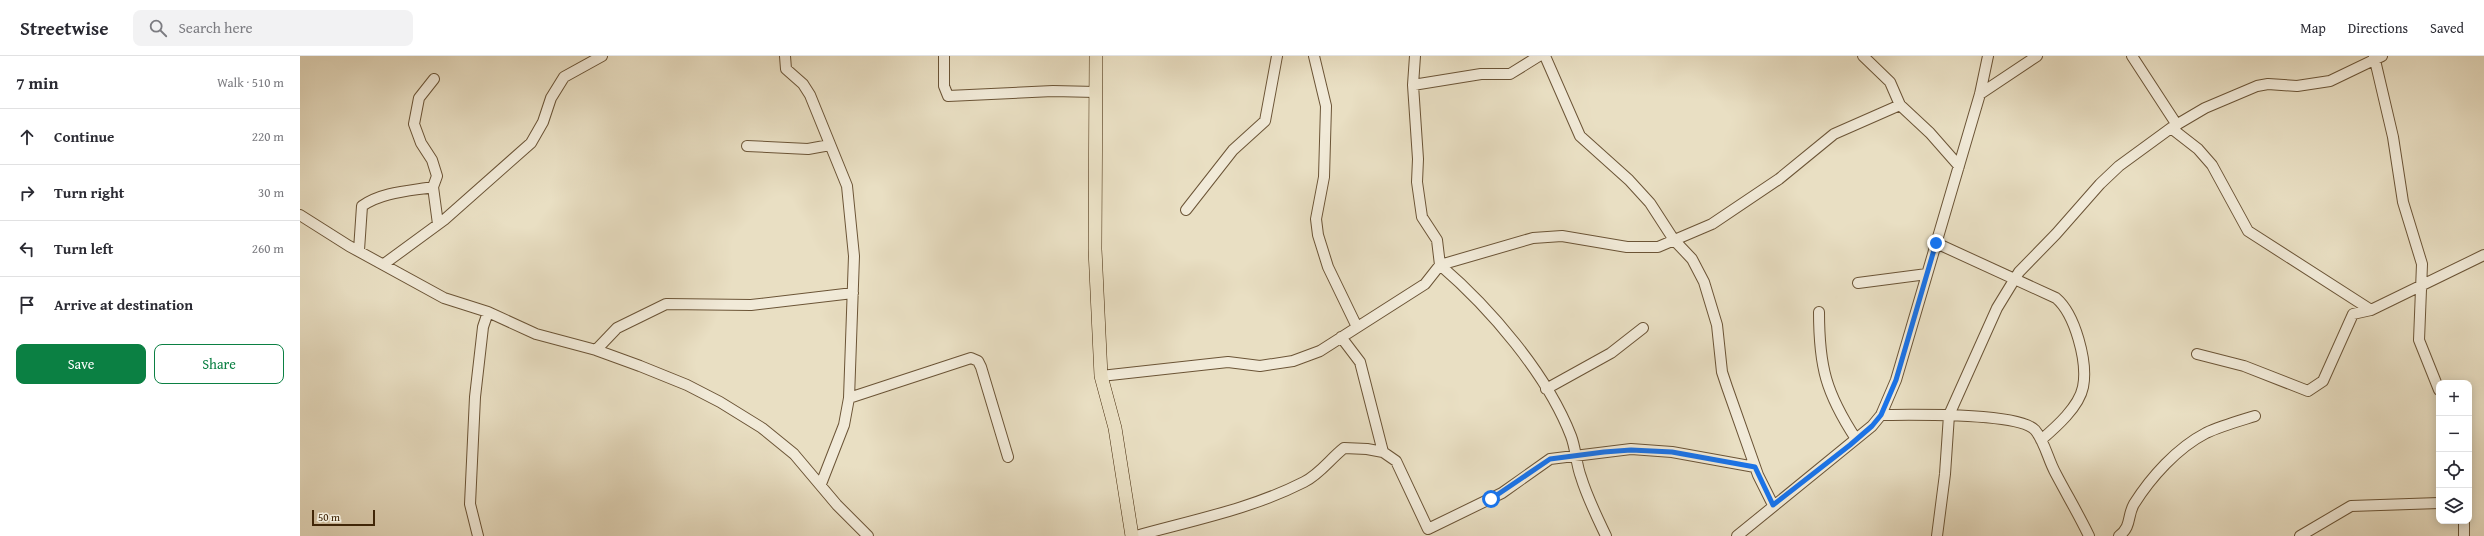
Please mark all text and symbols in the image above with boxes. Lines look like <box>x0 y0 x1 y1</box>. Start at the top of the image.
search box <box>133 10 413 46</box>
text: Streetwise <box>20 14 109 42</box>
icon: search <box>147 17 169 39</box>
text: Search here <box>179 17 253 38</box>
text: Map <box>2300 18 2326 38</box>
text: Directions <box>2348 18 2408 38</box>
text: Saved <box>2430 18 2464 38</box>
text: 7 min <box>16 70 58 95</box>
text: Walk · 510 m <box>217 73 284 92</box>
icon: ahead <box>16 126 38 148</box>
text: Continue <box>54 126 115 147</box>
text: 220 m <box>252 127 284 146</box>
icon: right <box>16 182 38 204</box>
text: Turn right <box>54 182 125 203</box>
text: 30 m <box>258 183 284 202</box>
route end <box>1927 234 1945 252</box>
icon: left <box>16 238 38 260</box>
text: Turn left <box>54 238 113 259</box>
text: 260 m <box>252 239 284 258</box>
icon: arrive <box>16 294 38 316</box>
text: Arrive at destination <box>54 294 193 315</box>
button: Save <box>16 344 146 384</box>
button: Share <box>154 344 284 384</box>
map controls <box>2436 380 2472 524</box>
button: + <box>2436 380 2472 416</box>
button: − <box>2436 416 2472 452</box>
button: locate <box>2436 452 2472 488</box>
button: layers <box>2436 488 2472 524</box>
route start <box>1482 490 1500 508</box>
scale bar <box>312 508 375 527</box>
text: 50 m <box>318 509 340 525</box>

